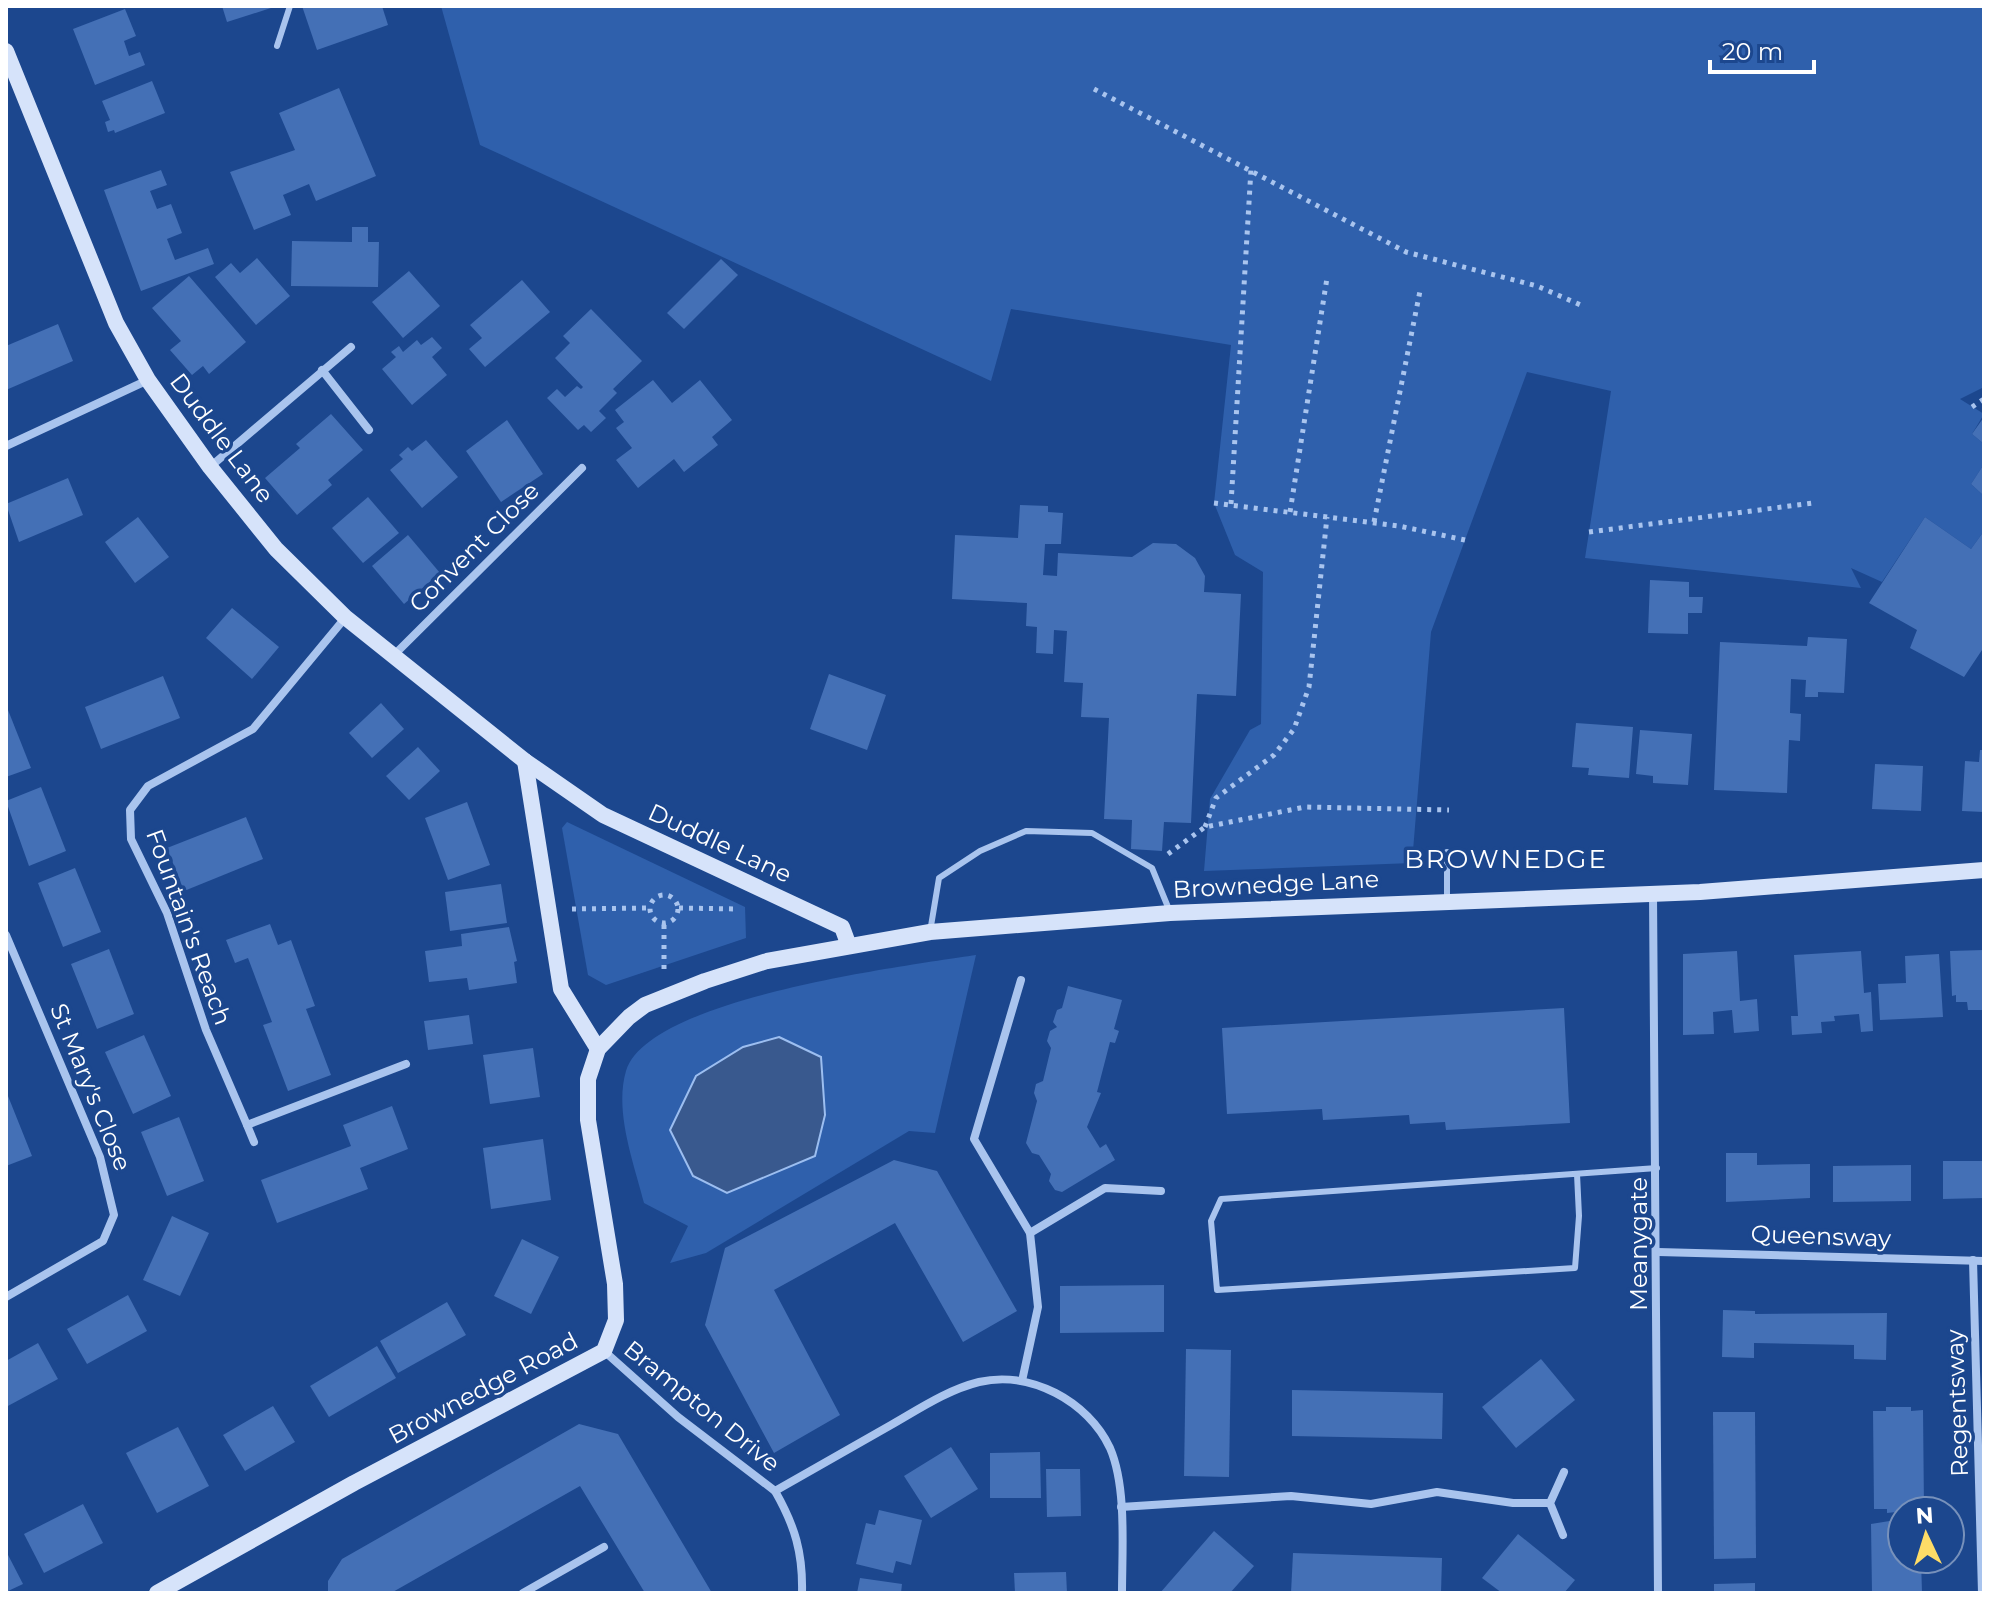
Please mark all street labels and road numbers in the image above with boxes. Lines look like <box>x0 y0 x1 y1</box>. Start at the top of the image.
street label: Duddle Lane <box>164 367 280 509</box>
street label: Convent Close <box>403 476 545 618</box>
street label: Duddle Lane <box>644 797 796 889</box>
street label: Fountain's Reach <box>140 825 238 1029</box>
street label: Brownedge Lane <box>1172 864 1380 904</box>
street label: St Mary's Close <box>44 999 138 1175</box>
street label: Meanygate <box>1624 1177 1653 1311</box>
street label: Queensway <box>1750 1219 1892 1253</box>
street label: Brownedge Road <box>383 1326 583 1450</box>
street label: Regentsway <box>1940 1329 1974 1477</box>
street label: Brampton Drive <box>618 1334 786 1478</box>

